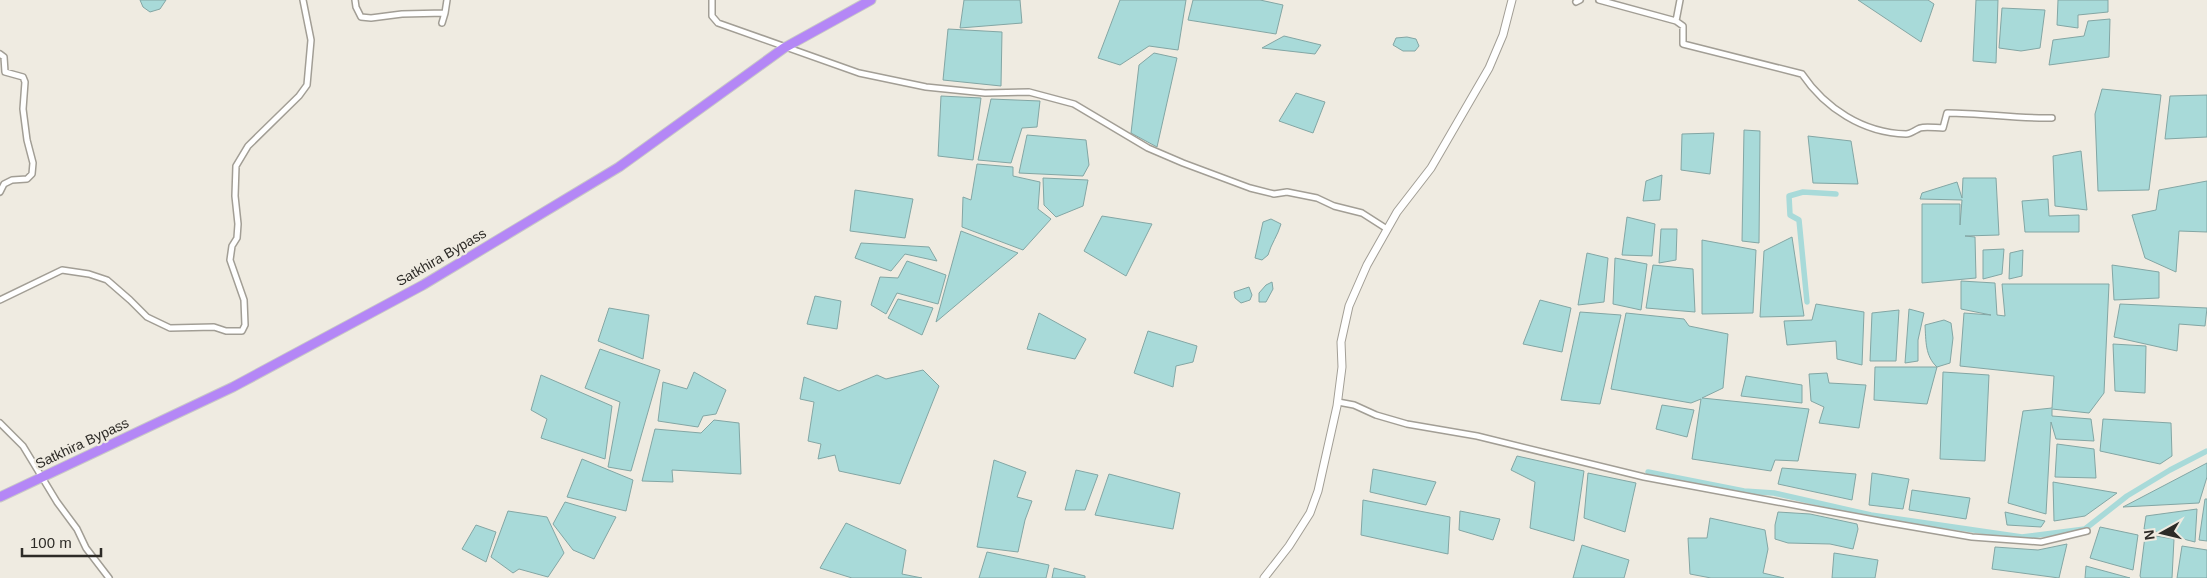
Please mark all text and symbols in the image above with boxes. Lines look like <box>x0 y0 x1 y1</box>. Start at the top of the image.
street label: Satkhira Bypass <box>393 225 489 289</box>
street label: Satkhira Bypass <box>33 414 131 472</box>
north arrow <box>2137 508 2187 558</box>
scale bar <box>22 526 101 558</box>
text: N <box>2140 529 2158 541</box>
text: 100 m <box>30 534 72 551</box>

